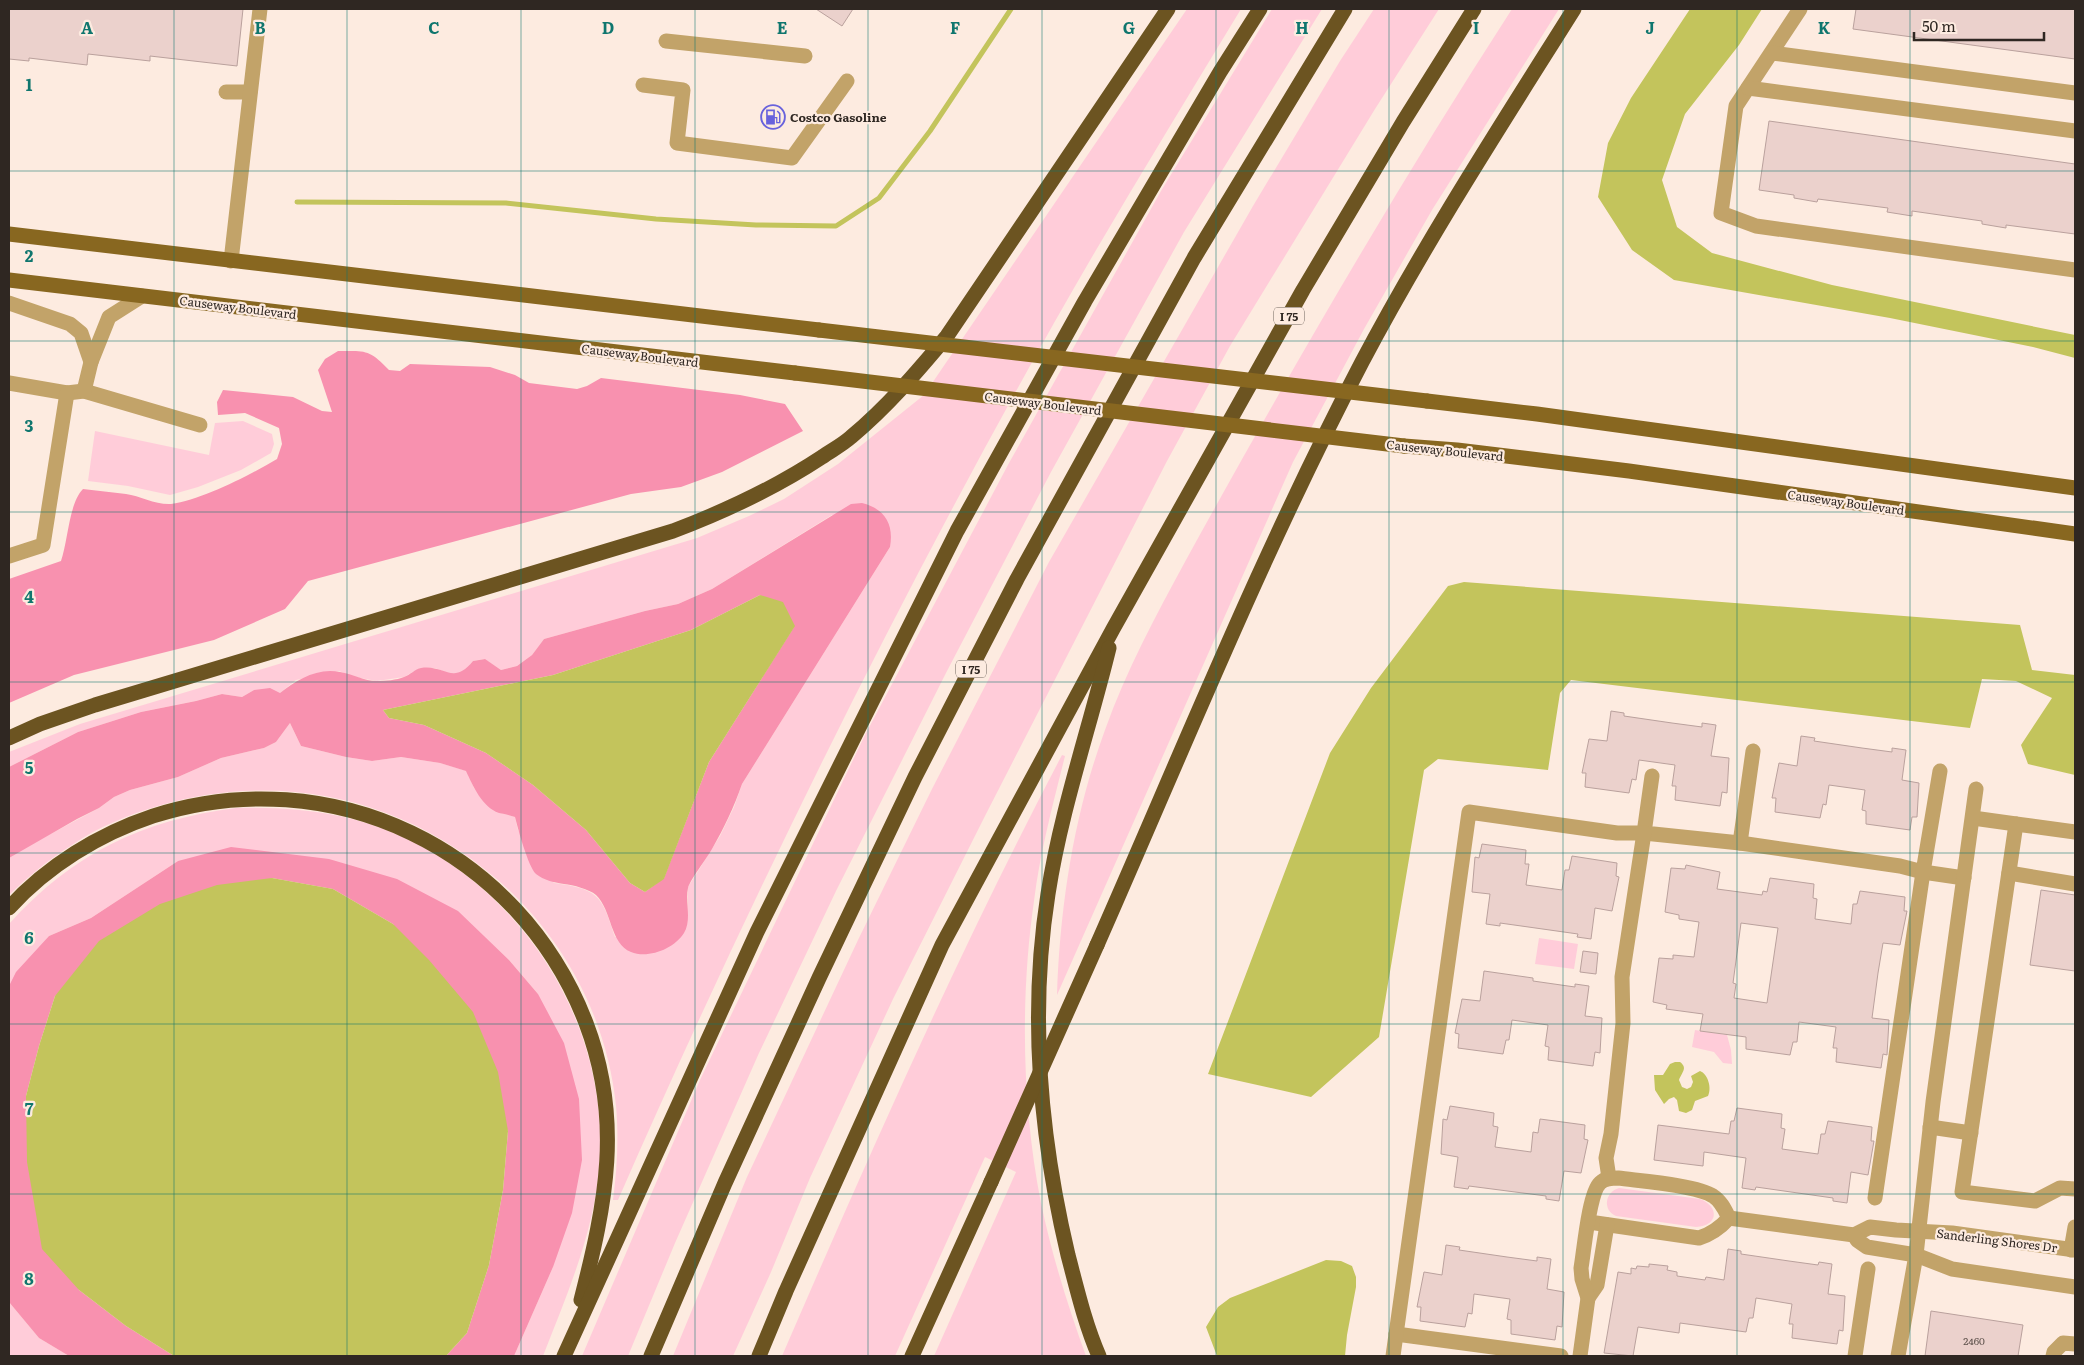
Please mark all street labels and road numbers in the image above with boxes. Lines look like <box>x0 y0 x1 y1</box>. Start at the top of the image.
street label: Causeway Boulevard <box>179 291 298 323</box>
road number: I 75 <box>1274 308 1304 324</box>
street label: Causeway Boulevard <box>581 339 700 371</box>
street label: Causeway Boulevard <box>984 387 1103 419</box>
street label: Causeway Boulevard <box>1386 435 1505 465</box>
street label: Causeway Boulevard <box>1787 485 1906 519</box>
road number: I 75 <box>956 661 986 678</box>
street label: Sanderling Shores Dr <box>1936 1224 2059 1256</box>

